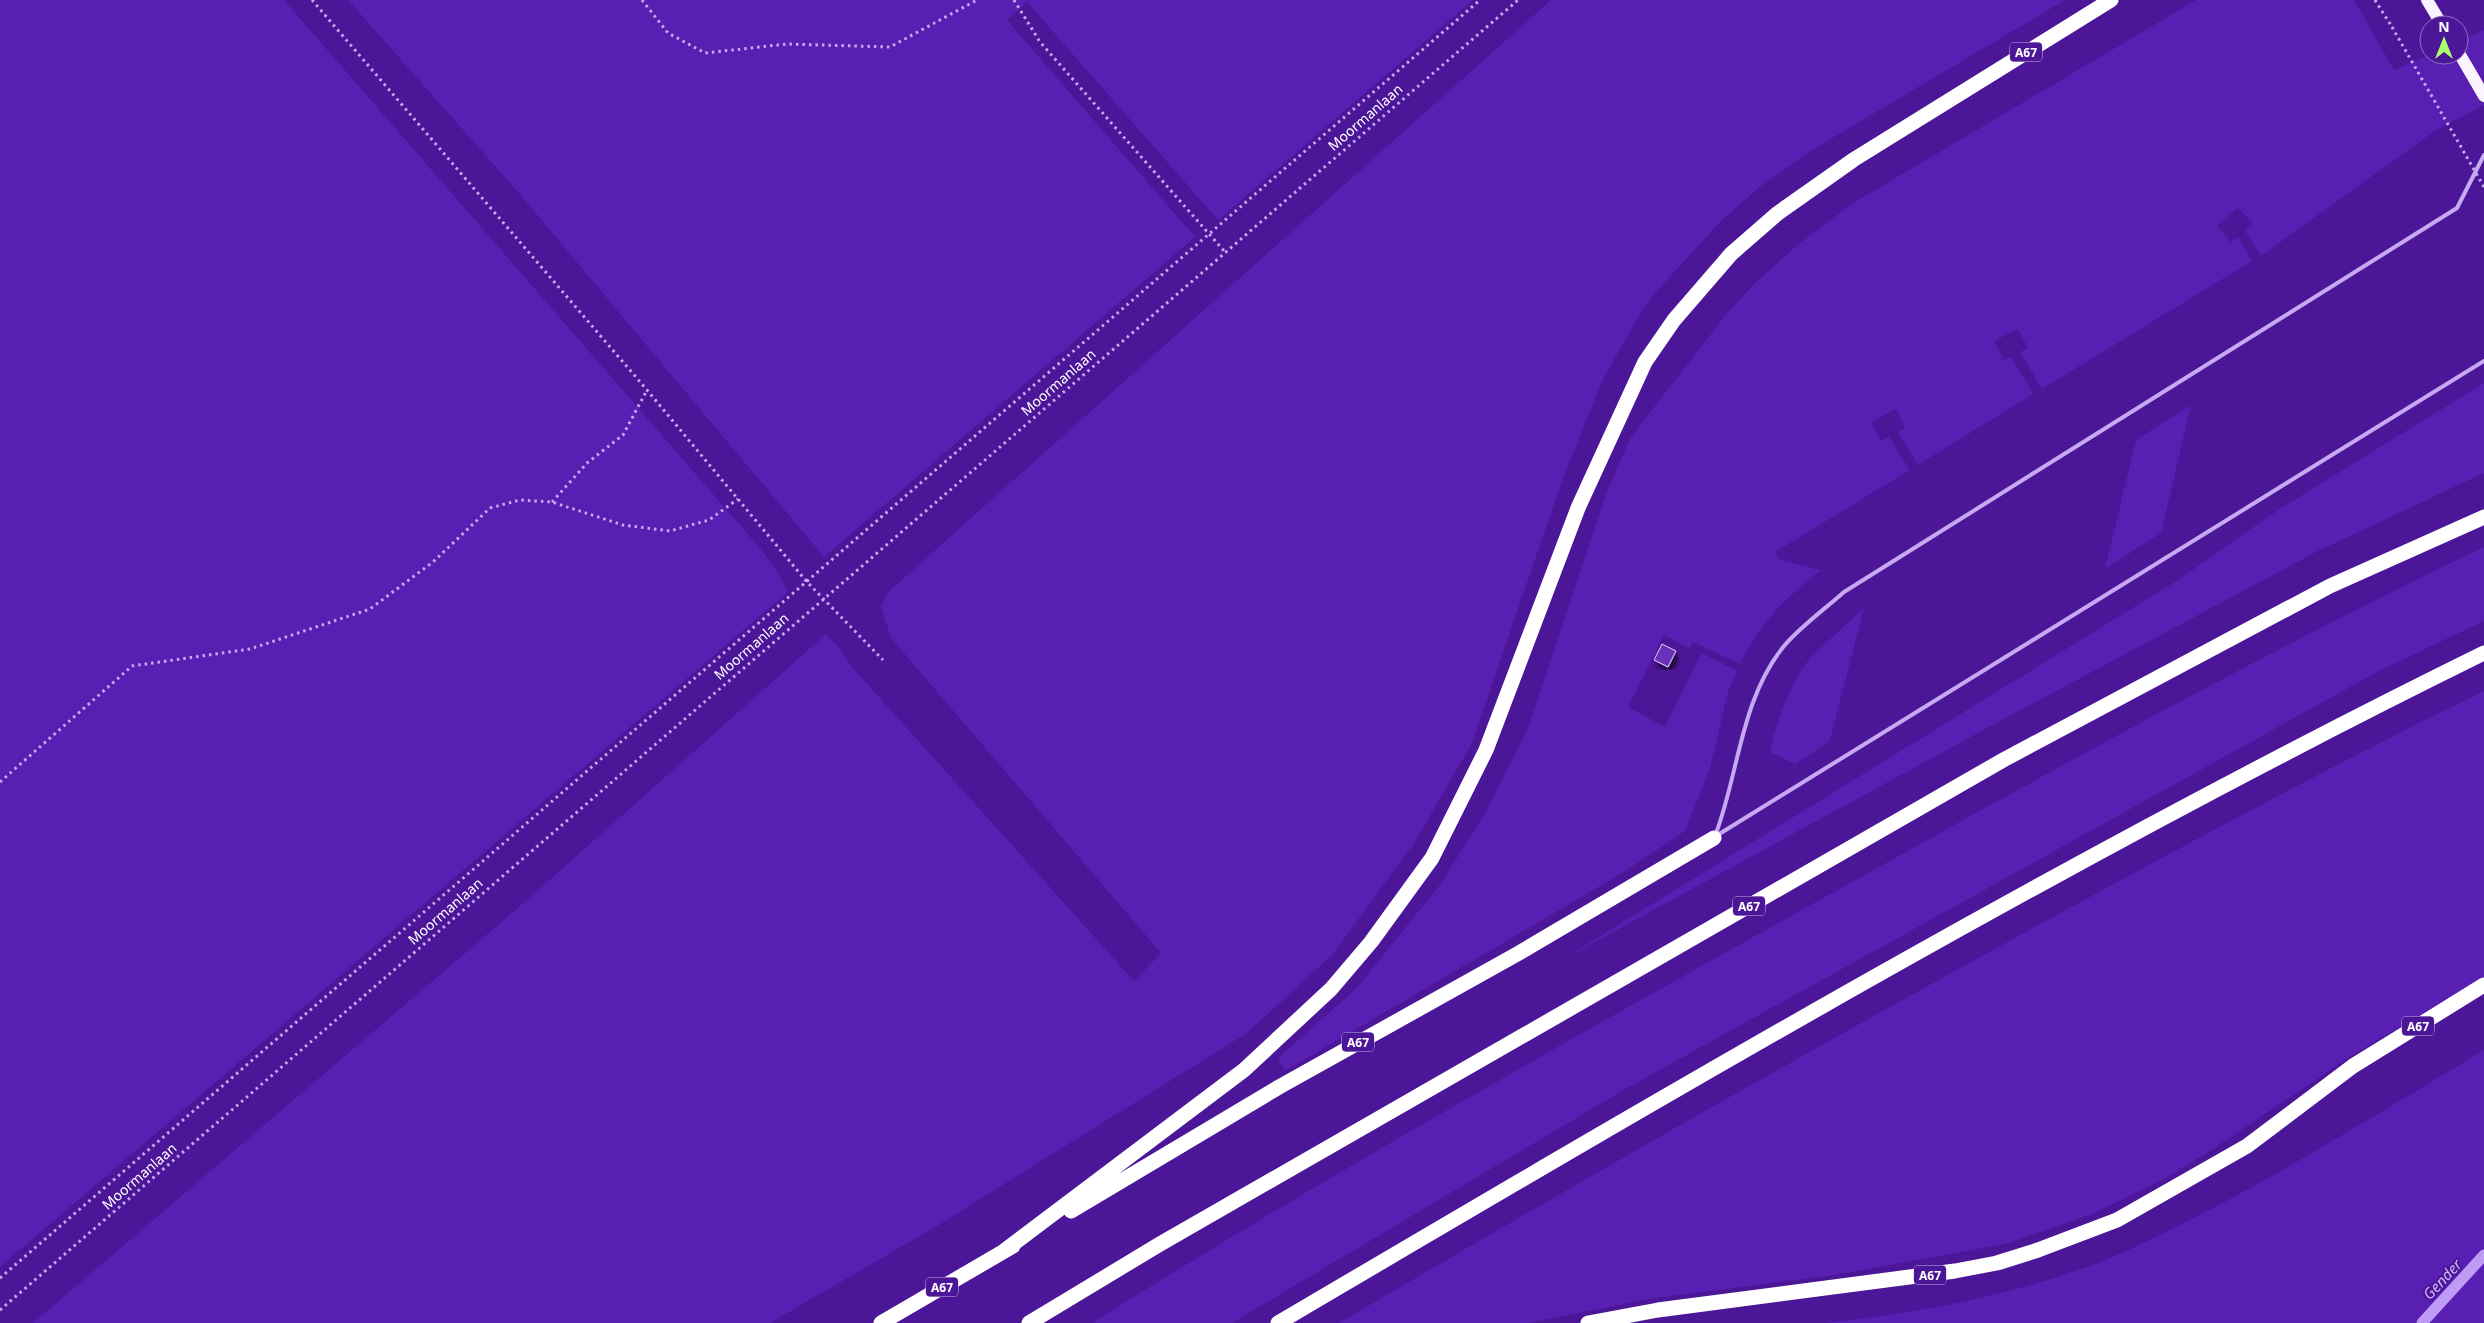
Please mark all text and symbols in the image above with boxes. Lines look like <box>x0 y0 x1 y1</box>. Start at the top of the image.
north arrow <box>2419 15 2469 65</box>
text: N <box>2438 17 2450 36</box>
road number: A67 <box>2010 42 2042 62</box>
street label: Moormanlaan <box>1324 79 1406 155</box>
street label: Moormanlaan <box>1017 344 1099 420</box>
street label: Moormanlaan <box>710 608 792 684</box>
street label: Moormanlaan <box>404 873 486 949</box>
road number: A67 <box>1733 896 1765 916</box>
road number: A67 <box>2402 1016 2434 1036</box>
road number: A67 <box>1342 1032 1374 1052</box>
street label: Moormanlaan <box>98 1138 180 1214</box>
water label: Gender <box>2418 1254 2467 1304</box>
road number: A67 <box>1914 1266 1946 1284</box>
road number: A67 <box>926 1277 958 1296</box>

